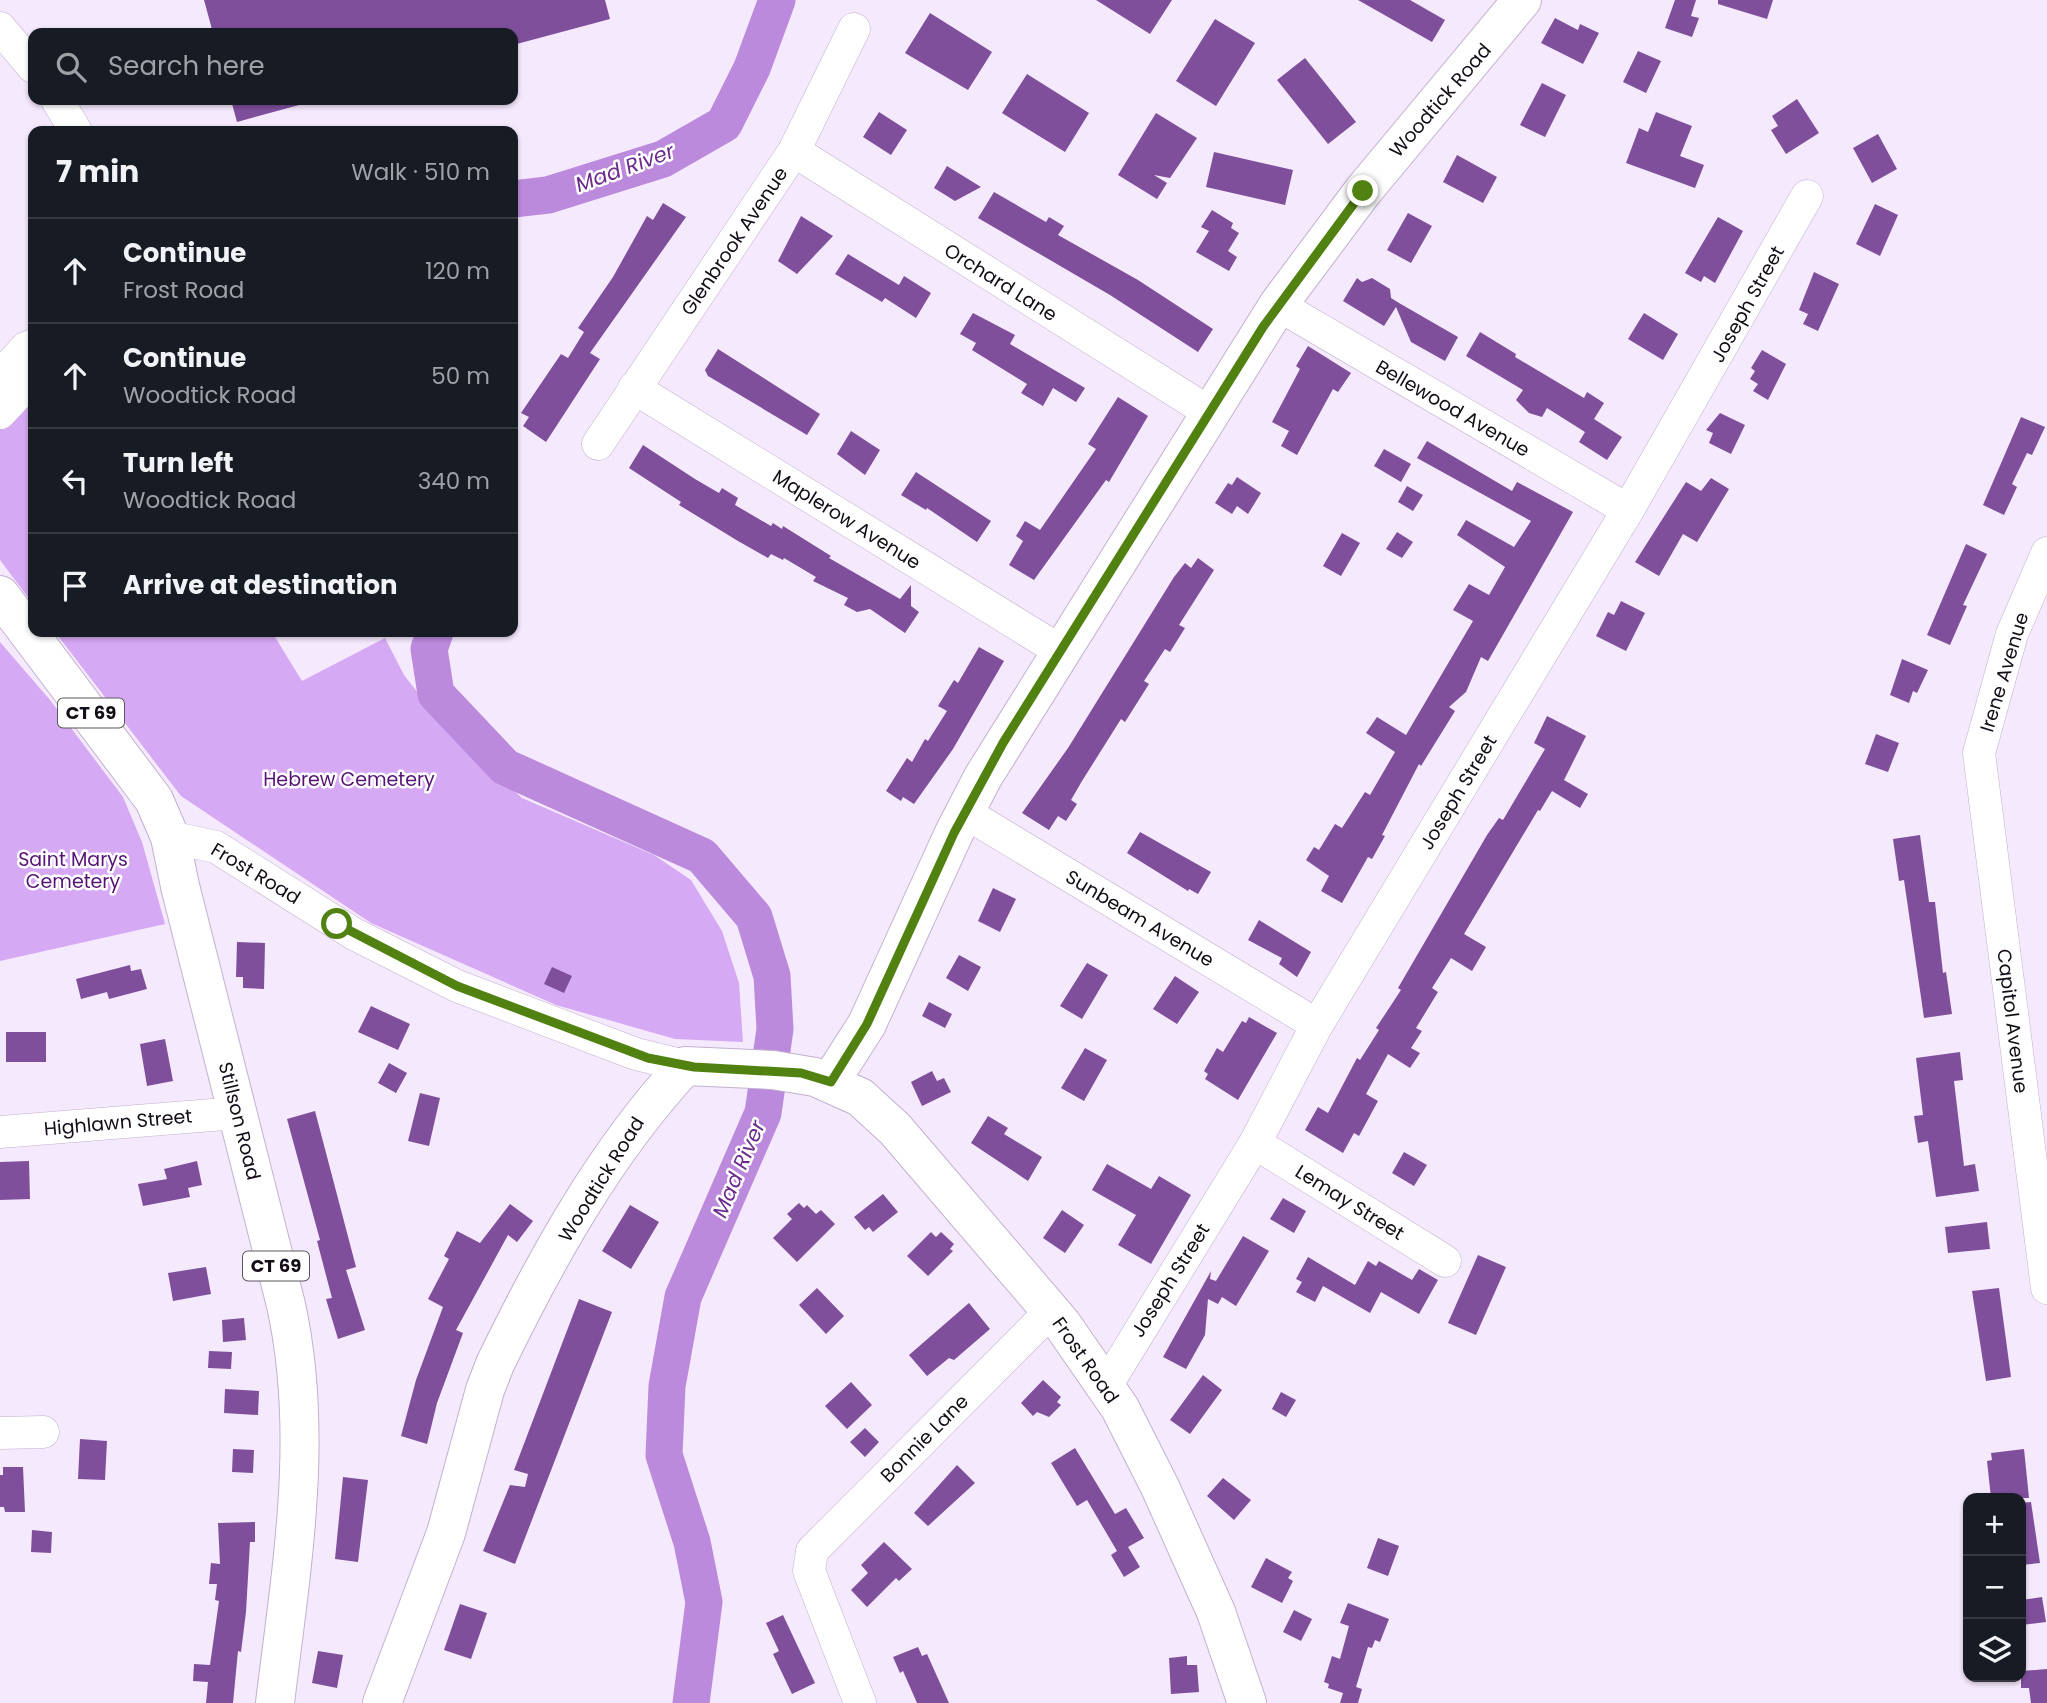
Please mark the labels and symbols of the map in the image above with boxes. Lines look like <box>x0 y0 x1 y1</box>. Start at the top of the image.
street label: Woodtick Road <box>1383 37 1498 163</box>
water label: Mad River <box>571 136 679 199</box>
street label: Glenbrook Avenue <box>675 162 794 321</box>
route end <box>1347 175 1378 206</box>
street label: Orchard Lane <box>939 237 1062 328</box>
street label: Joseph Street <box>1704 241 1791 367</box>
street label: Bellewood Avenue <box>1371 353 1535 464</box>
street label: Maplerow Avenue <box>768 463 926 576</box>
street label: Irene Avenue <box>1973 609 2036 735</box>
road number: CT 69 <box>58 698 124 728</box>
street label: Joseph Street <box>1413 730 1503 855</box>
park label: Hebrew Cemetery <box>263 766 435 793</box>
street label: Frost Road <box>206 836 306 911</box>
park label: Saint Marys Cemetery <box>18 846 128 895</box>
street label: Sunbeam Avenue <box>1060 863 1219 974</box>
route start <box>321 908 352 939</box>
street label: Capitol Avenue <box>1990 947 2035 1095</box>
street label: Stillson Road <box>212 1059 267 1183</box>
street label: Highlawn Street <box>43 1103 193 1142</box>
street label: Woodtick Road <box>552 1111 651 1247</box>
water label: Mad River <box>705 1115 773 1222</box>
street label: Lemay Street <box>1290 1158 1409 1247</box>
street label: Joseph Street <box>1125 1218 1216 1342</box>
road number: CT 69 <box>243 1252 309 1280</box>
street label: Frost Road <box>1046 1312 1125 1409</box>
street label: Bonnie Lane <box>874 1388 974 1488</box>

